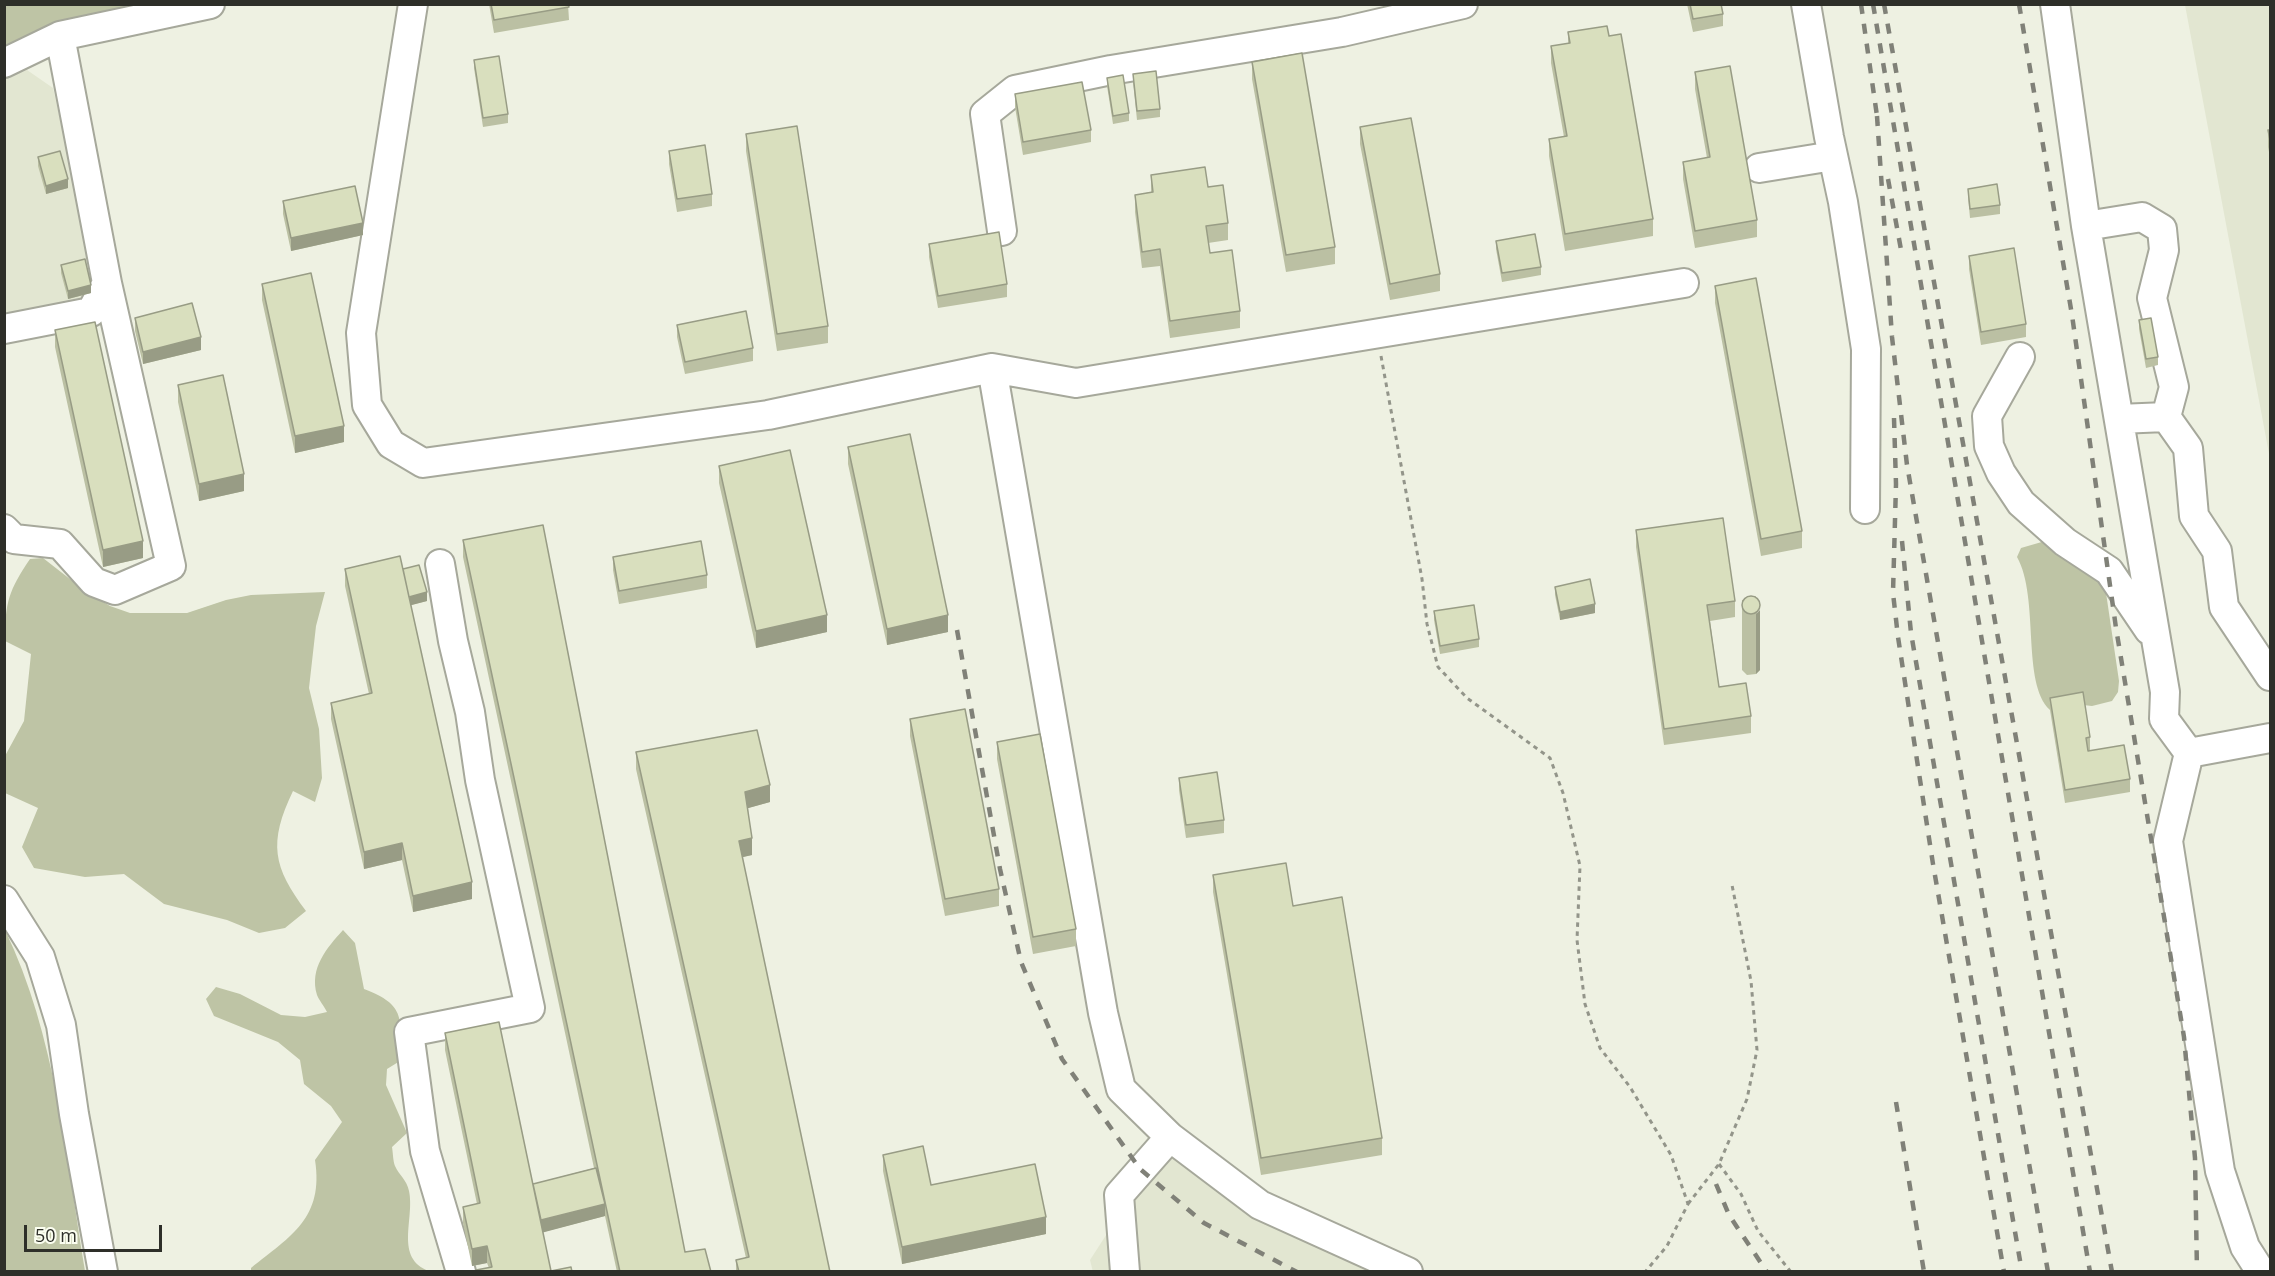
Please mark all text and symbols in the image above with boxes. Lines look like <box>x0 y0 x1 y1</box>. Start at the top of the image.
scale bar <box>27 1213 165 1251</box>
text: 50 m <box>35 1223 77 1247</box>

